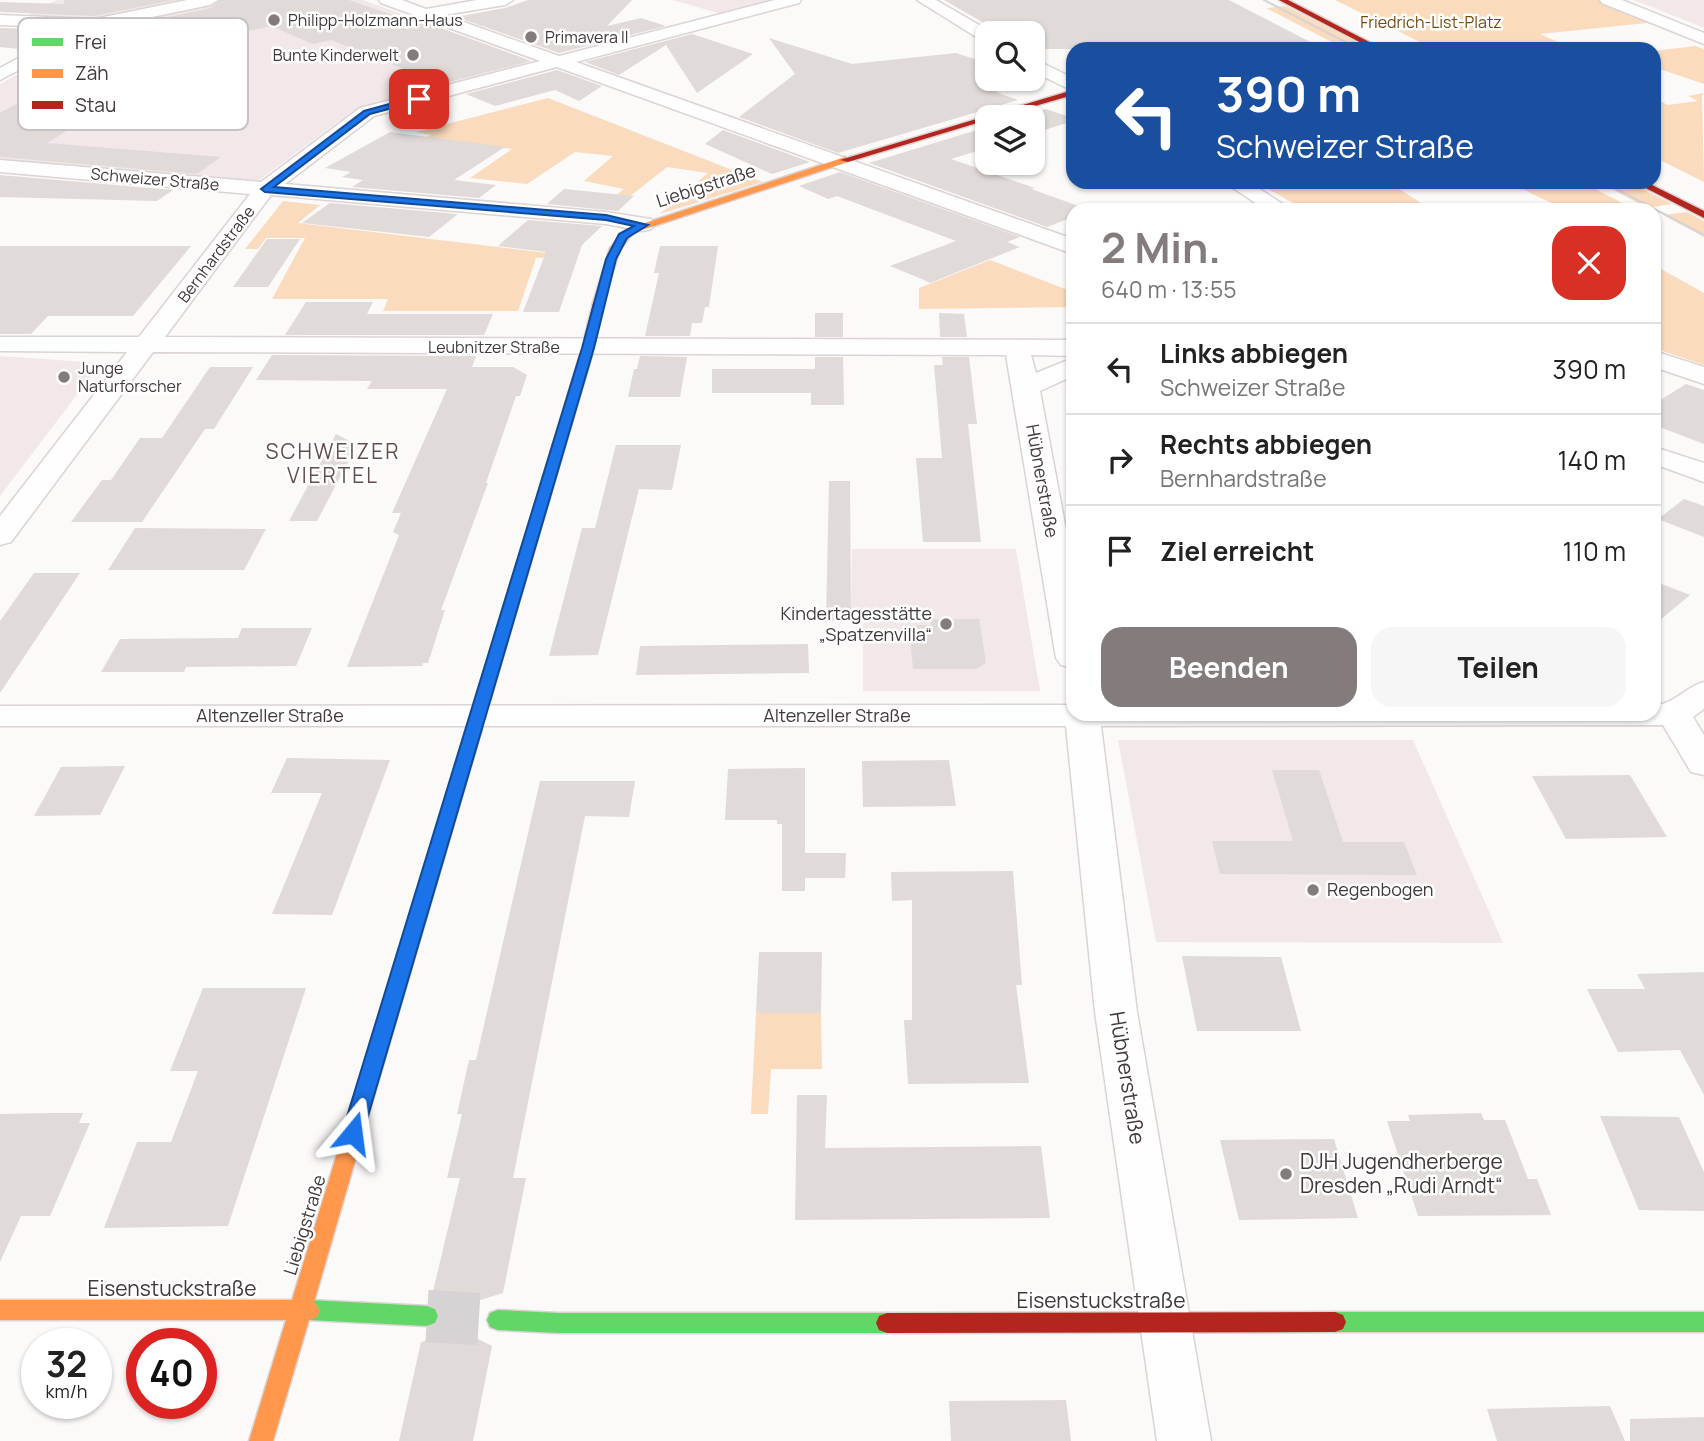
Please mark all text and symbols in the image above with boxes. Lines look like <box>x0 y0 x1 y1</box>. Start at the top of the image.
place label: Philipp-Holzmann-Haus <box>288 9 463 31</box>
park label: Friedrich-List-Platz <box>1360 11 1502 33</box>
marker: Philipp-Holzmann-Haus <box>266 12 282 28</box>
legend <box>18 18 248 130</box>
map controls <box>975 21 1045 175</box>
button: search <box>975 21 1045 91</box>
place label: Primavera II <box>545 26 628 48</box>
text: Frei <box>75 29 107 55</box>
marker: Primavera II <box>523 29 539 45</box>
place label: Bunte Kinderwelt <box>273 44 399 66</box>
marker: Bunte Kinderwelt <box>405 47 421 63</box>
text: Zäh <box>75 60 109 86</box>
text: 390 m <box>1216 60 1361 127</box>
pin <box>389 69 449 129</box>
icon: left <box>1101 70 1192 161</box>
icon: arrive <box>400 80 438 118</box>
text: Stau <box>75 92 116 118</box>
button: layers <box>975 105 1045 175</box>
text: Schweizer Straße <box>1216 124 1474 168</box>
street label: Liebigstraße <box>653 158 759 212</box>
street label: Schweizer Straße <box>90 162 220 196</box>
street label: Bernhardstraße <box>172 201 260 307</box>
text: 2 Min. <box>1101 218 1221 276</box>
button: close <box>1552 226 1626 300</box>
text: 640 m · 13:55 <box>1101 273 1237 305</box>
text: Links abbiegen <box>1160 335 1348 371</box>
street label: Leubnitzer Straße <box>428 336 560 358</box>
icon: left <box>1101 350 1139 388</box>
text: 390 m <box>1552 351 1626 387</box>
place label: Junge Naturforscher <box>78 357 182 397</box>
marker: Junge Naturforscher <box>56 369 72 385</box>
text: Schweizer Straße <box>1160 371 1345 403</box>
street label: Hübnerstraße <box>1021 422 1065 540</box>
text: Rechts abbiegen <box>1160 426 1372 462</box>
district label: SCHWEIZER VIERTEL <box>266 437 400 489</box>
icon: right <box>1101 441 1139 479</box>
text: 140 m <box>1557 442 1626 478</box>
text: Bernhardstraße <box>1160 462 1327 494</box>
icon: arrive <box>1101 532 1139 570</box>
text: Ziel erreicht <box>1160 533 1314 569</box>
text: 110 m <box>1563 533 1626 569</box>
place label: Kindertagesstätte „Spatzenvilla“ <box>780 601 932 646</box>
marker: Kindertagesstätte „Spatzenvilla“ <box>938 616 954 632</box>
button: Beenden <box>1101 627 1357 707</box>
button: Teilen <box>1371 627 1626 707</box>
street label: Altenzeller Straße <box>196 703 344 727</box>
street label: Altenzeller Straße <box>763 703 911 727</box>
place label: Regenbogen <box>1327 877 1433 901</box>
marker: Regenbogen <box>1305 882 1321 898</box>
street label: Hübnerstraße <box>1104 1009 1152 1146</box>
position arrow <box>316 1096 390 1170</box>
place label: DJH Jugendherberge Dresden „Rudi Arndt“ <box>1300 1147 1503 1199</box>
marker: DJH Jugendherberge Dresden „Rudi Arndt“ <box>1278 1166 1294 1182</box>
street label: Liebigstraße <box>277 1172 331 1278</box>
street label: Eisenstuckstraße <box>87 1274 257 1302</box>
street label: Eisenstuckstraße <box>1016 1286 1186 1314</box>
speed limit sign: 40 <box>126 1328 217 1419</box>
text: 32 <box>46 1340 87 1388</box>
text: km/h <box>46 1379 87 1403</box>

